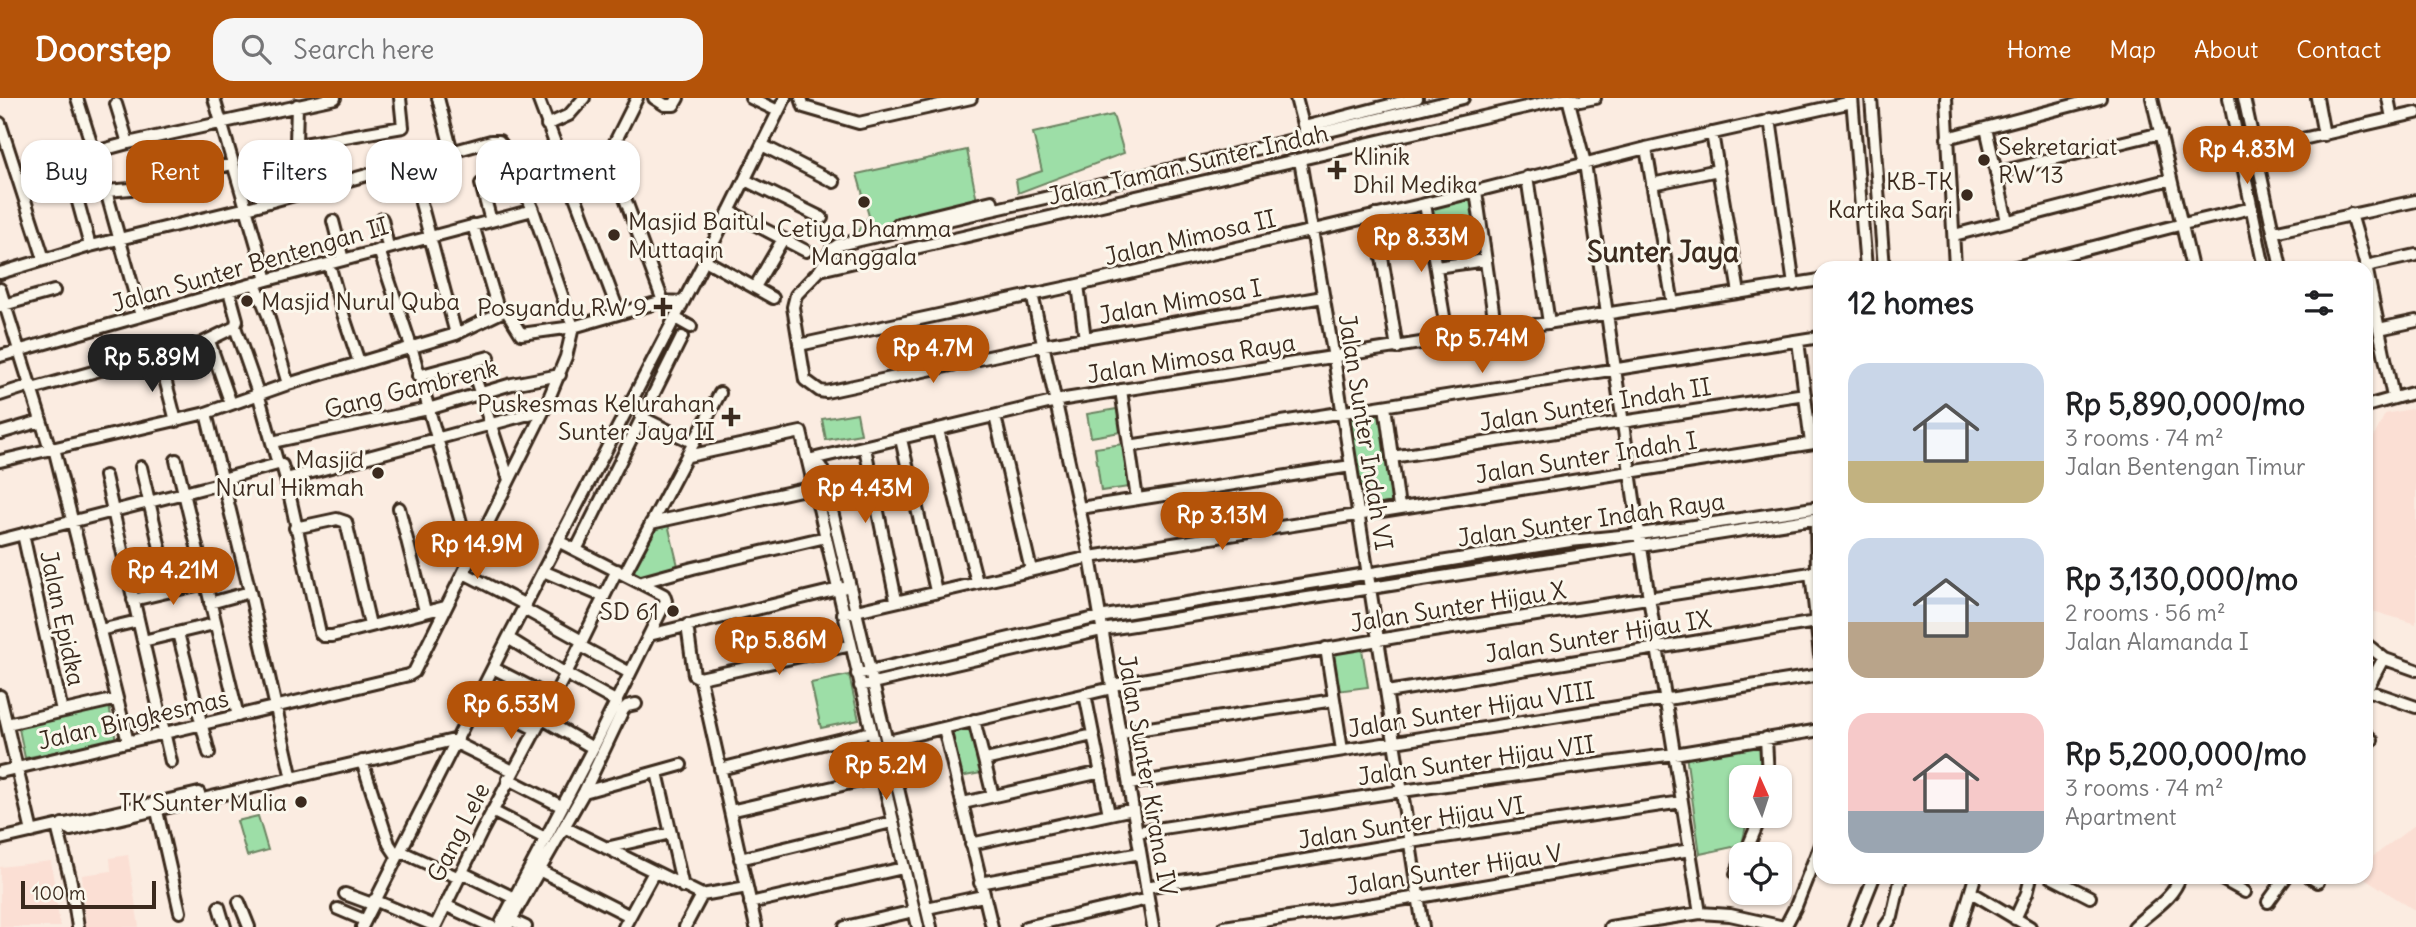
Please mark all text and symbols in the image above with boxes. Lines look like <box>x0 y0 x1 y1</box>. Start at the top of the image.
search box <box>213 18 703 81</box>
text: Doorstep <box>35 28 171 70</box>
icon: search <box>237 30 275 68</box>
text: Search here <box>293 33 434 66</box>
text: Home <box>2007 34 2071 64</box>
text: Map <box>2109 34 2156 64</box>
text: About <box>2194 34 2258 64</box>
text: Contact <box>2296 34 2381 64</box>
street label: Jalan Taman Sunter Indah <box>1045 117 1331 211</box>
pin: Rp 4.83M <box>2175 126 2319 186</box>
place label: Sekretariat RW 13 <box>1998 131 2117 189</box>
text: Rp 4.83M <box>2199 134 2295 163</box>
chip: Buy <box>21 140 112 203</box>
chip: Rent <box>126 140 224 203</box>
chip: Filters <box>238 140 352 203</box>
chip: New <box>366 140 462 203</box>
chip: Apartment <box>476 140 640 203</box>
place label: Klinik Dhil Medika <box>1353 141 1478 199</box>
marker: Sekretariat RW 13 <box>1976 152 1992 168</box>
marker: Klinik Dhil Medika <box>1327 160 1347 180</box>
place label: KB-TK Kartika Sari <box>1828 166 1953 224</box>
marker: KB-TK Kartika Sari <box>1959 187 1975 203</box>
marker: Cetiya Dhamma Manggala <box>856 194 872 210</box>
street label: Jalan Mimosa II <box>1101 203 1279 271</box>
place label: Masjid Baitul Muttaqin <box>628 206 765 264</box>
street label: Jalan Sunter Bentengan II <box>108 210 392 318</box>
place label: Cetiya Dhamma Manggala <box>777 213 951 271</box>
pin: Rp 8.33M <box>1349 214 1493 274</box>
text: Rp 8.33M <box>1373 222 1469 251</box>
marker: Masjid Baitul Muttaqin <box>606 227 622 243</box>
district label: Sunter Jaya <box>1587 234 1739 270</box>
street label: Jalan Mimosa I <box>1096 272 1264 330</box>
text: 12 homes <box>1848 284 1974 322</box>
icon: filters <box>2300 284 2338 322</box>
place label: Masjid Nurul Quba <box>261 286 460 316</box>
place label: Posyandu RW 9 <box>477 292 647 322</box>
marker: Masjid Nurul Quba <box>239 293 255 309</box>
marker: Posyandu RW 9 <box>653 297 673 317</box>
street label: Jalan Sunter Indah VI <box>1333 312 1399 552</box>
pin: Rp 5.74M <box>1410 316 1554 375</box>
text: Rp 5.74M <box>1435 323 1529 352</box>
pin: Rp 4.7M <box>868 326 998 385</box>
street label: Jalan Mimosa Raya <box>1085 327 1297 389</box>
text: Rp 4.7M <box>892 333 974 362</box>
pin: Rp 5.89M <box>80 334 224 394</box>
text: Rp 5.89M <box>104 342 200 371</box>
street label: Gang Gambrenk <box>321 352 501 424</box>
street label: Jalan Sunter Indah II <box>1477 371 1713 437</box>
text: Rp 5,890,000/mo <box>2065 385 2305 423</box>
place label: Puskesmas Kelurahan Sunter Jaya II <box>477 388 715 446</box>
icon: home <box>1904 391 1988 475</box>
marker: Puskesmas Kelurahan Sunter Jaya II <box>721 407 741 427</box>
text: 3 rooms · 74 m² <box>2065 423 2224 452</box>
street label: Jalan Sunter Indah I <box>1473 425 1699 489</box>
place label: Masjid Nurul Hikmah <box>215 444 364 502</box>
text: Jalan Bentengan Timur <box>2065 452 2305 481</box>
marker: Masjid Nurul Hikmah <box>370 465 386 481</box>
pin: Rp 4.43M <box>793 466 937 525</box>
text: Rp 4.43M <box>817 473 913 502</box>
street label: Jalan Sunter Indah Raya <box>1455 485 1727 553</box>
pin: Rp 3.13M <box>1150 492 1294 552</box>
text: Rp 3.13M <box>1177 500 1268 529</box>
pin: Rp 14.9M <box>405 522 549 581</box>
text: Rp 14.9M <box>431 529 523 558</box>
pin: Rp 4.21M <box>101 547 245 607</box>
street label: Jalan Epidka <box>34 548 92 688</box>
text: Rp 4.21M <box>127 555 219 584</box>
text: Rp 3,130,000/mo <box>2065 560 2298 598</box>
icon: home <box>1904 566 1988 650</box>
street label: Jalan Sunter Hijau X <box>1348 574 1568 638</box>
place label: SD 61 <box>600 596 659 626</box>
text: 2 rooms · 56 m² <box>2065 598 2226 627</box>
marker: SD 61 <box>665 603 681 619</box>
street label: Jalan Sunter Hijau IX <box>1483 603 1713 669</box>
pin: Rp 5.86M <box>707 618 851 677</box>
text: Rp 5.86M <box>731 625 827 654</box>
text: Jalan Alamanda I <box>2065 627 2249 656</box>
street label: Jalan Sunter Kirana IV <box>1112 652 1184 898</box>
street label: Jalan Sunter Hijau VIII <box>1345 675 1597 743</box>
pin: Rp 6.53M <box>439 682 583 741</box>
street label: Jalan Bingkesmas <box>35 683 231 755</box>
text: Rp 6.53M <box>463 689 559 718</box>
street label: Jalan Sunter Hijau VII <box>1356 729 1596 791</box>
text: Rp 5,200,000/mo <box>2065 735 2307 773</box>
icon: home <box>1904 741 1988 825</box>
pin: Rp 5.2M <box>821 742 951 802</box>
text: Rp 5.2M <box>845 750 927 779</box>
north arrow <box>1729 765 1792 828</box>
map controls <box>1729 765 1792 905</box>
text: 3 rooms · 74 m² <box>2065 773 2224 802</box>
street label: Gang Lele <box>420 777 496 887</box>
place label: TK Sunter Mulia <box>119 787 287 817</box>
street label: Jalan Sunter Hijau VI <box>1296 789 1526 855</box>
marker: TK Sunter Mulia <box>293 794 309 810</box>
text: Apartment <box>2065 802 2177 831</box>
street label: Jalan Sunter Hijau V <box>1344 837 1564 901</box>
button: locate <box>1729 842 1792 905</box>
scale bar <box>21 878 156 910</box>
text: 100 m <box>32 881 86 905</box>

